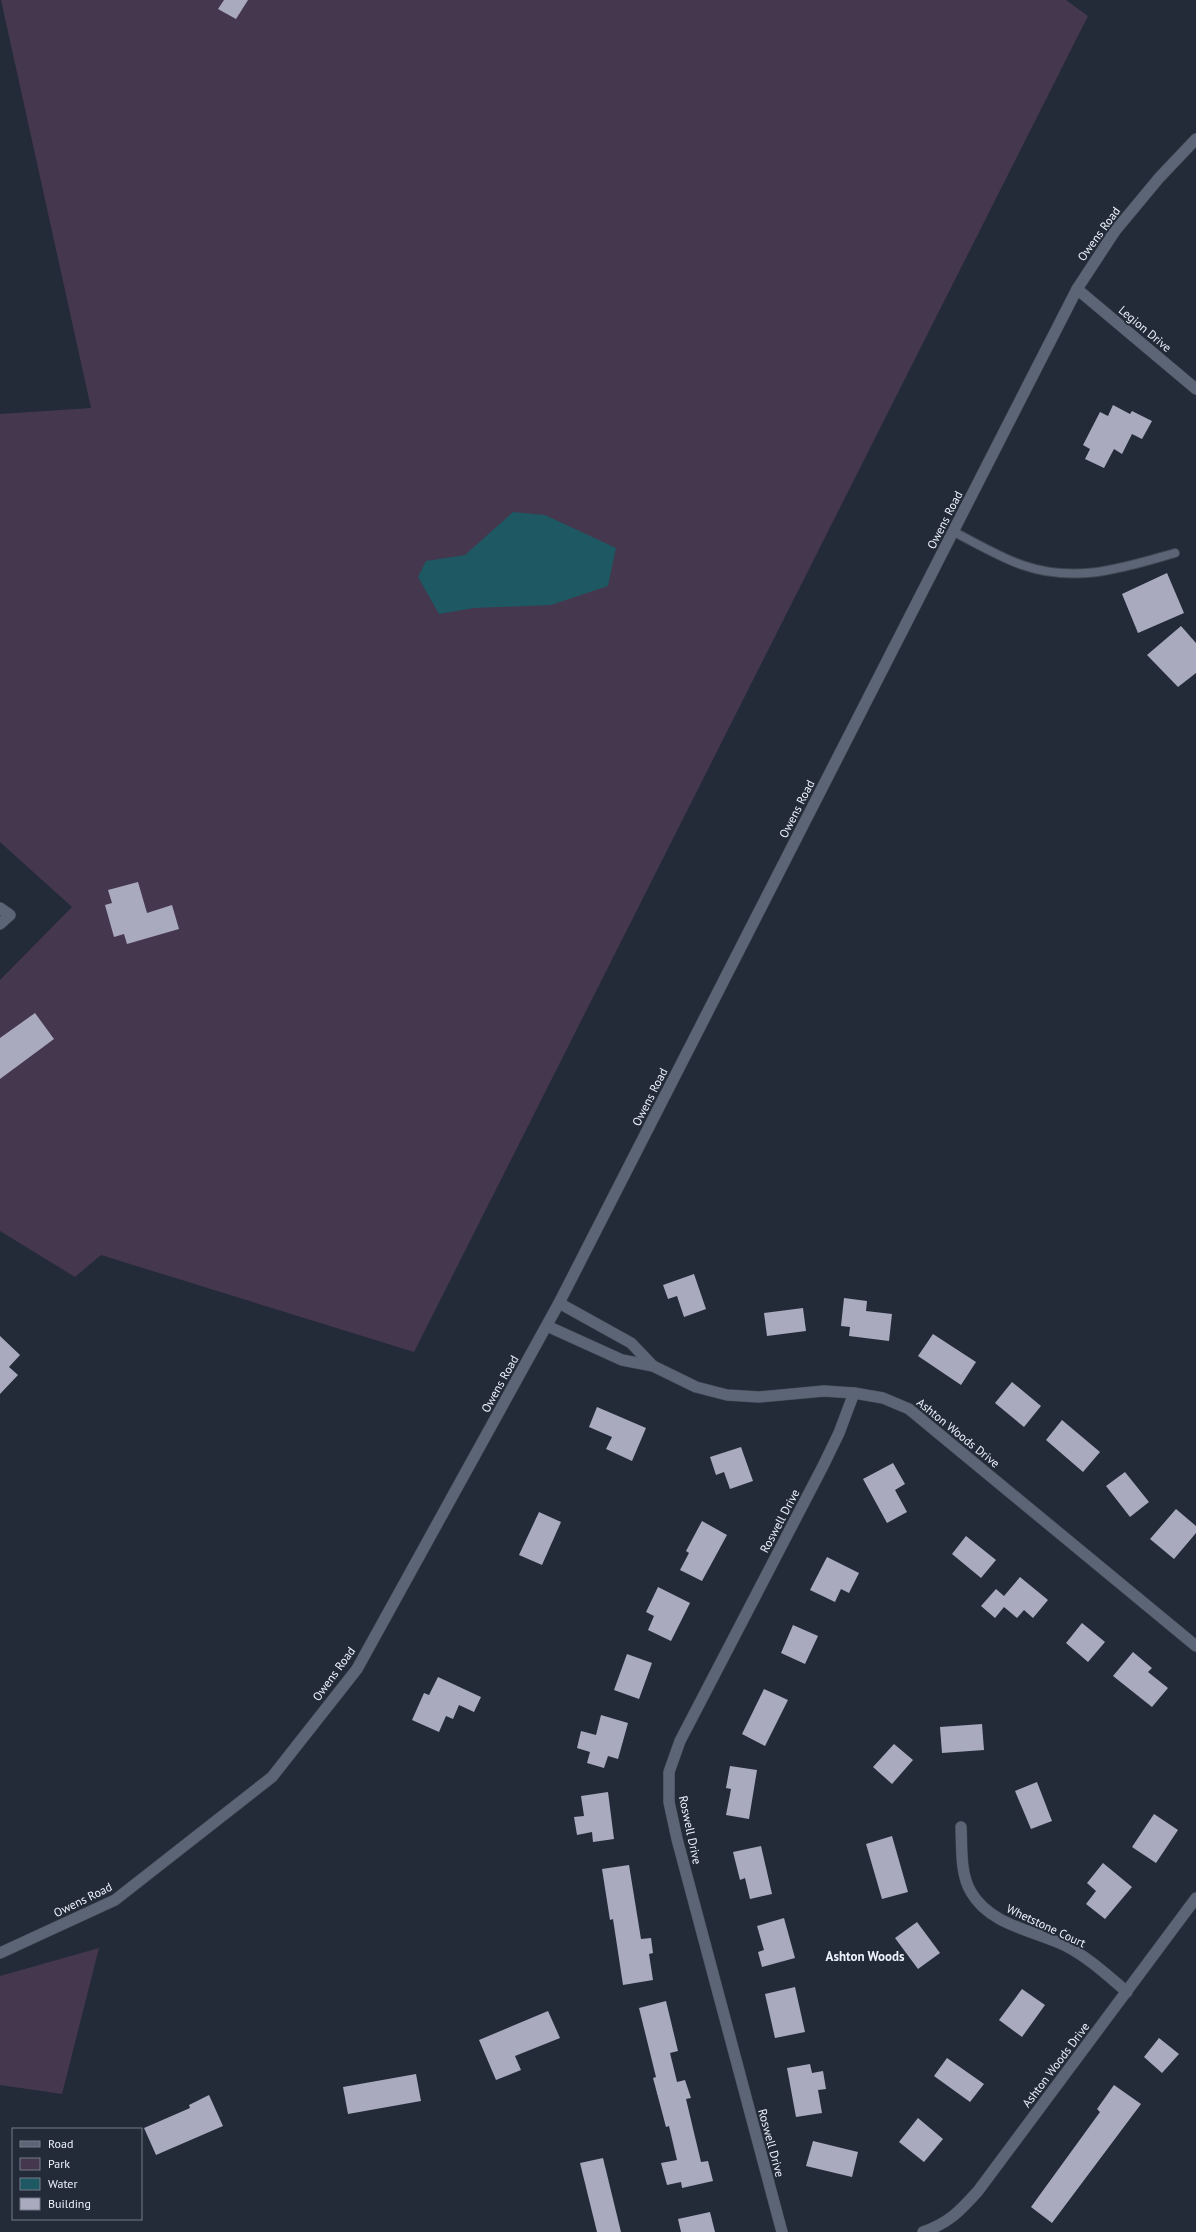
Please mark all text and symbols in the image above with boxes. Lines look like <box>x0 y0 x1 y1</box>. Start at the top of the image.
street label: Owens Road <box>1074 204 1123 264</box>
street label: Legion Drive <box>1116 302 1175 355</box>
street label: Owens Road <box>924 488 966 551</box>
street label: Owens Road <box>776 777 818 840</box>
street label: Owens Road <box>629 1065 671 1128</box>
street label: Owens Road <box>478 1352 521 1415</box>
street label: Ashton Woods Drive <box>914 1395 1003 1471</box>
street label: Roswell Drive <box>757 1486 803 1555</box>
street label: Owens Road <box>309 1644 358 1704</box>
street label: Roswell Drive <box>676 1794 705 1866</box>
street label: Owens Road <box>51 1879 114 1920</box>
street label: Whetstone Court <box>1004 1901 1088 1950</box>
district label: Ashton Woods <box>826 1948 905 1965</box>
street label: Ashton Woods Drive <box>1019 2019 1092 2110</box>
street label: Roswell Drive <box>755 2107 788 2179</box>
legend <box>12 2128 142 2220</box>
text: Road <box>48 2136 73 2151</box>
text: Park <box>48 2156 70 2171</box>
text: Water <box>48 2176 78 2191</box>
text: Building <box>48 2196 91 2211</box>

